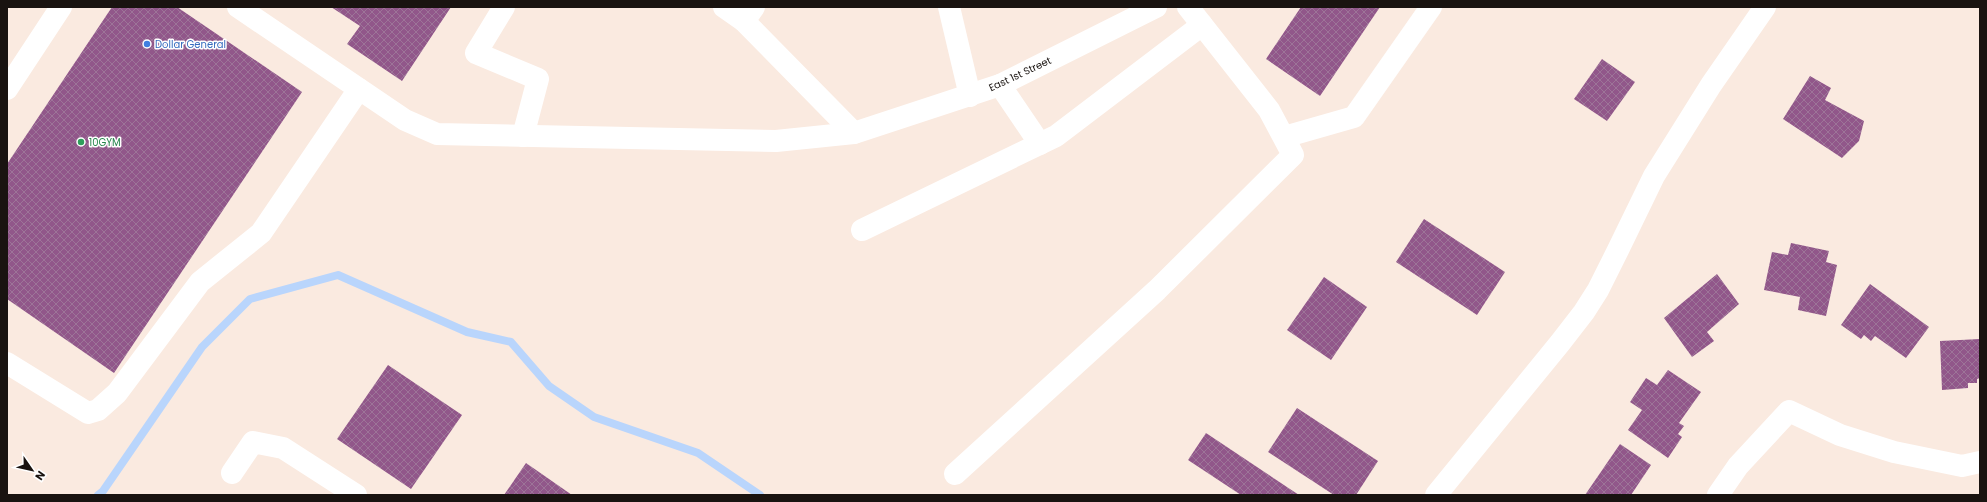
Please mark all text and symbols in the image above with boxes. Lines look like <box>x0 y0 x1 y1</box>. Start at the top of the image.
place label: Dollar General <box>155 37 226 52</box>
marker: Dollar General <box>142 39 152 49</box>
street label: East 1st Street <box>986 53 1054 95</box>
place label: 10GYM <box>89 135 121 150</box>
marker: 10GYM <box>76 137 86 147</box>
north arrow <box>12 450 52 490</box>
text: N <box>31 468 49 483</box>

